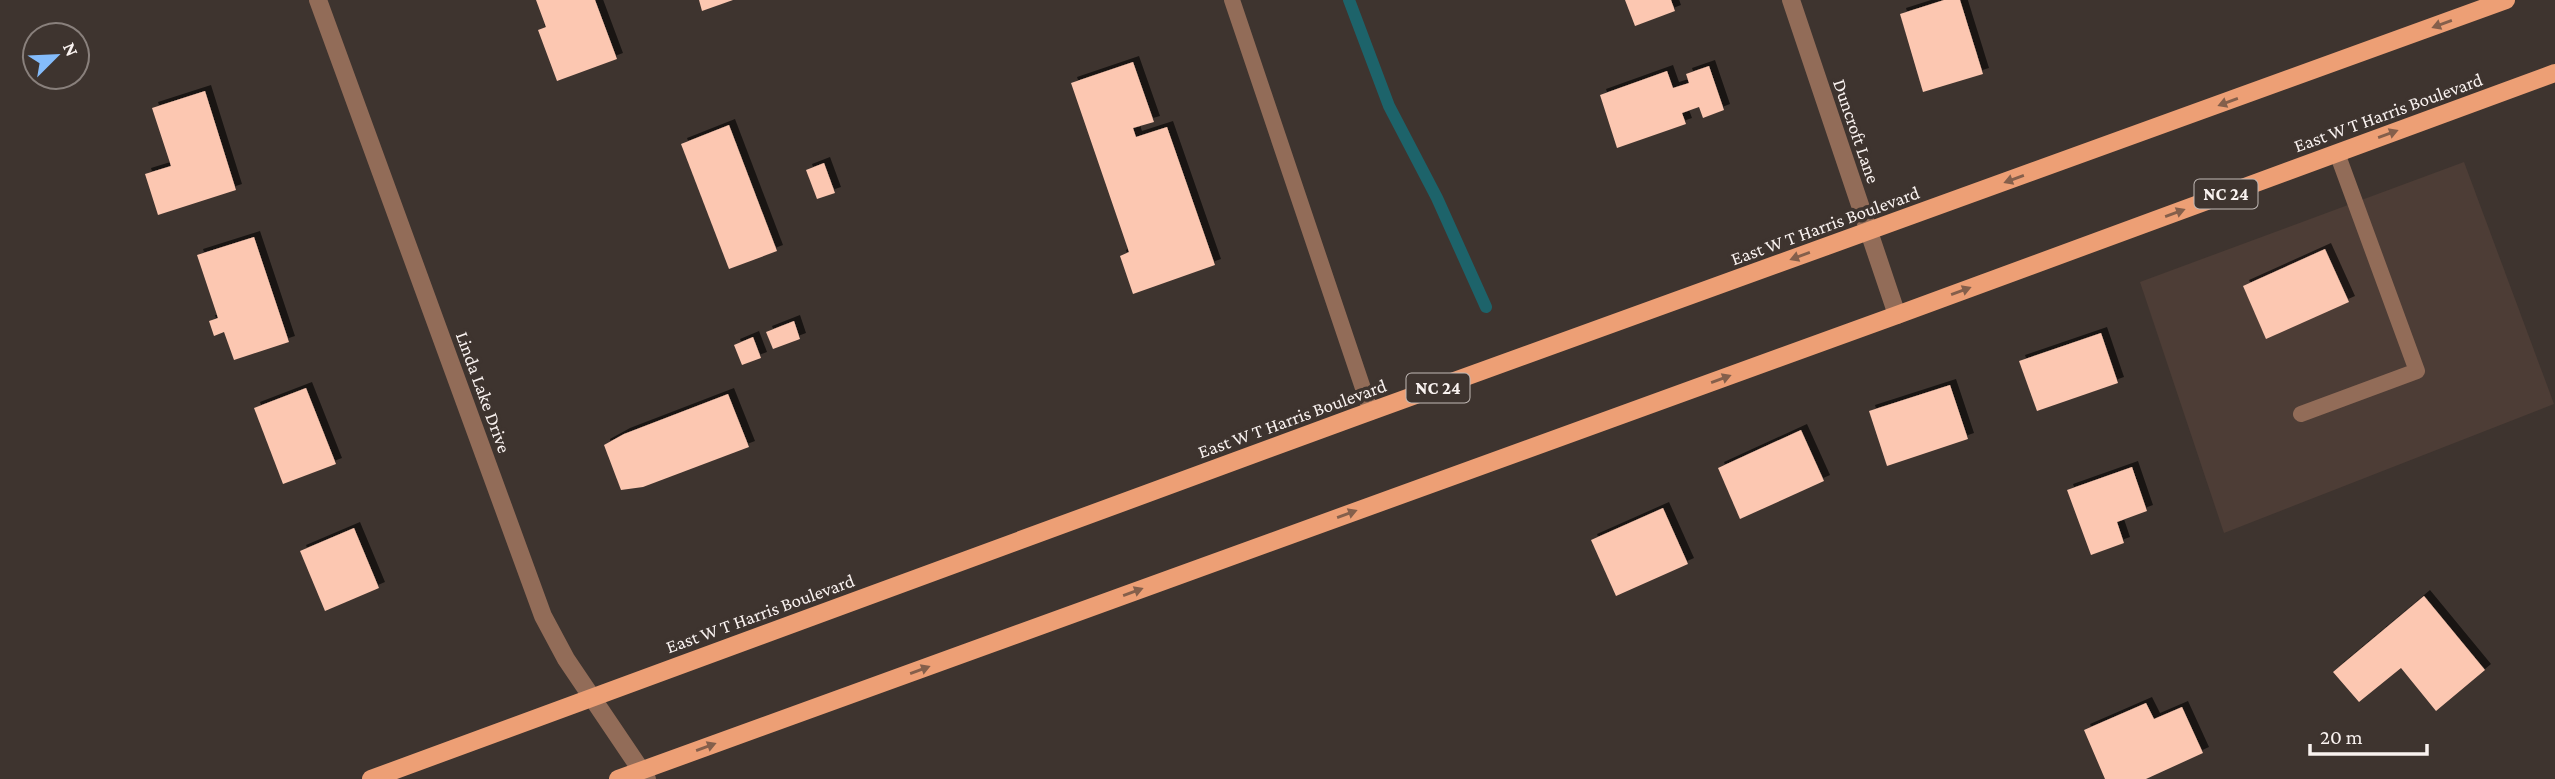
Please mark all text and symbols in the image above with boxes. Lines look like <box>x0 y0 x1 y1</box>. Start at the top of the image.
one-way arrow <box>2431 18 2452 29</box>
north arrow <box>21 21 91 91</box>
text: N <box>59 39 83 60</box>
street label: East W T Harris Boulevard <box>2291 69 2485 156</box>
street label: Duncroft Lane <box>1829 76 1884 186</box>
one-way arrow <box>2218 97 2239 108</box>
one-way arrow <box>2378 128 2399 139</box>
one-way arrow <box>2004 174 2025 185</box>
road number: NC 24 <box>2194 180 2258 209</box>
street label: East W T Harris Boulevard <box>1728 182 1922 269</box>
one-way arrow <box>2164 207 2185 218</box>
one-way arrow <box>1790 251 1811 262</box>
one-way arrow <box>1951 286 1972 297</box>
street label: Linda Lake Drive <box>452 329 515 456</box>
one-way arrow <box>1711 373 1732 384</box>
road number: NC 24 <box>1406 374 1470 402</box>
street label: East W T Harris Boulevard <box>1195 375 1389 462</box>
one-way arrow <box>1337 508 1358 519</box>
street label: East W T Harris Boulevard <box>663 570 857 657</box>
one-way arrow <box>1123 586 1144 597</box>
one-way arrow <box>909 664 930 675</box>
scale bar <box>2310 712 2427 756</box>
text: 20 m <box>2320 725 2363 749</box>
one-way arrow <box>695 742 716 753</box>

